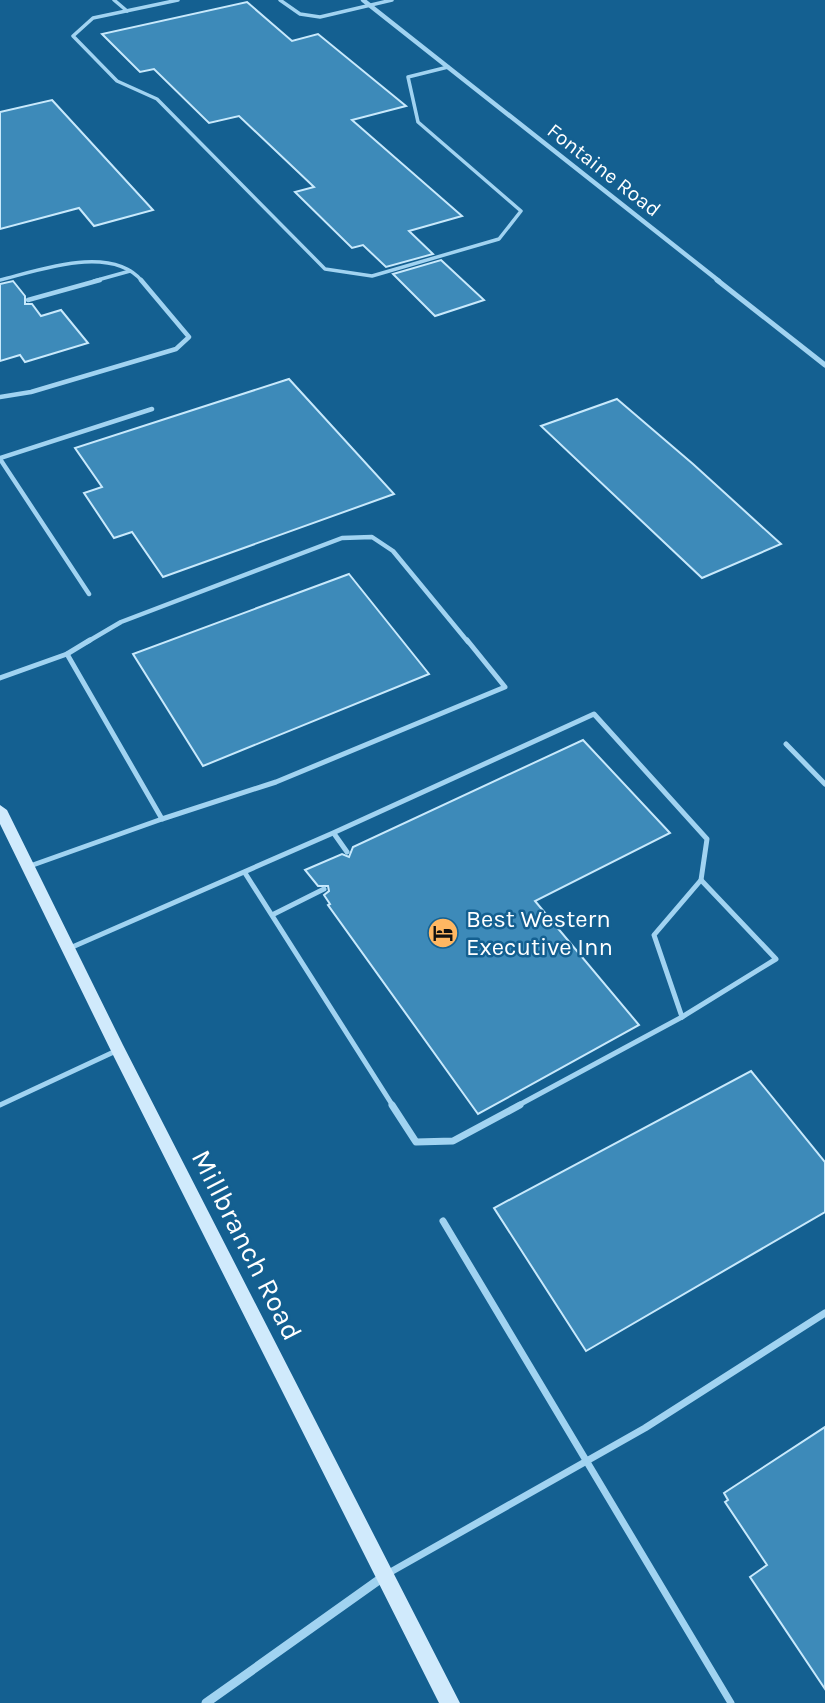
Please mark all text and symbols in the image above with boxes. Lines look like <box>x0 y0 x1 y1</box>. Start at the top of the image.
street label: Fontaine Road <box>543 118 665 222</box>
place label: Best Western Executive Inn <box>466 905 613 961</box>
hotel icon: Best Western Executive Inn <box>426 916 460 950</box>
street label: Millbranch Road <box>185 1144 309 1346</box>

